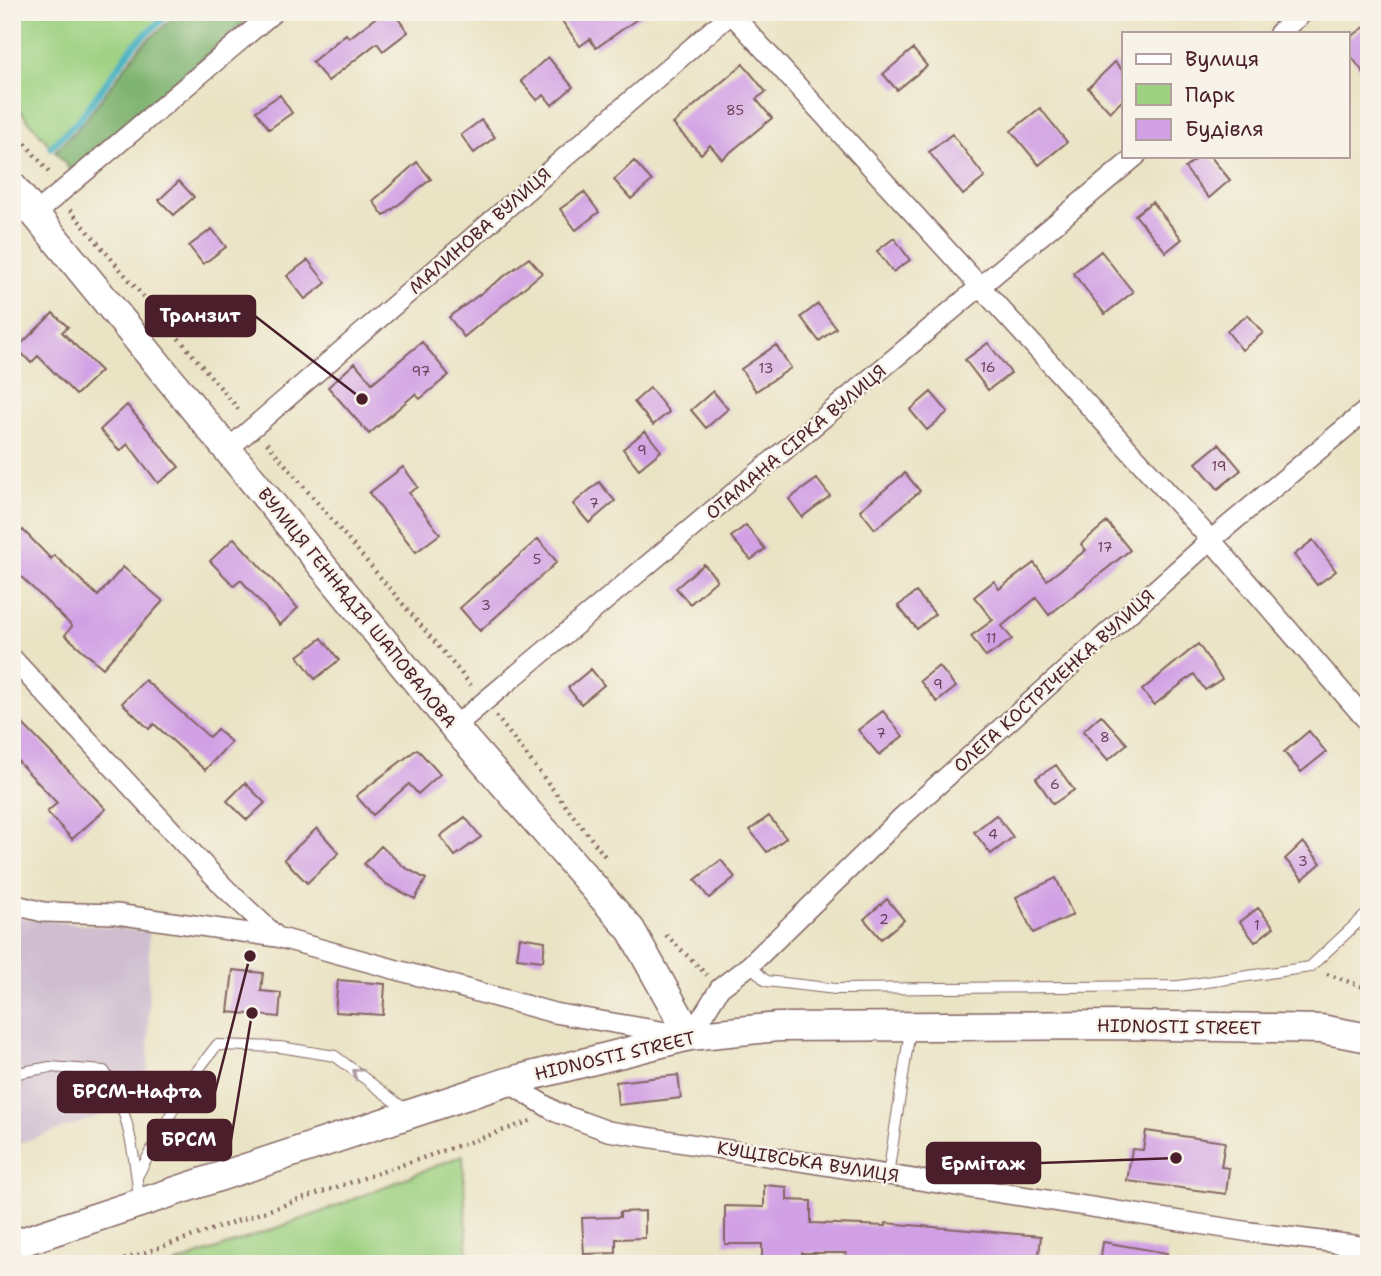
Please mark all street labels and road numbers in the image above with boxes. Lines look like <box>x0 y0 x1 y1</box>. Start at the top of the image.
street label: МАЛИНОВА ВУЛИЦЯ <box>404 162 556 300</box>
street label: ОТАМАНА СІРКА ВУЛИЦЯ <box>701 359 891 525</box>
street label: ВУЛИЦЯ ГЕННАДІЯ ШАПОВАЛОВА <box>252 483 462 733</box>
street label: ОЛЕГА КОСТРІЧЕНКА ВУЛИЦЯ <box>948 584 1160 778</box>
street label: HIDNOSTI STREET <box>1097 1014 1261 1040</box>
street label: HIDNOSTI STREET <box>532 1026 698 1086</box>
street label: КУЩІВСЬКА ВУЛИЦЯ <box>715 1136 901 1188</box>

